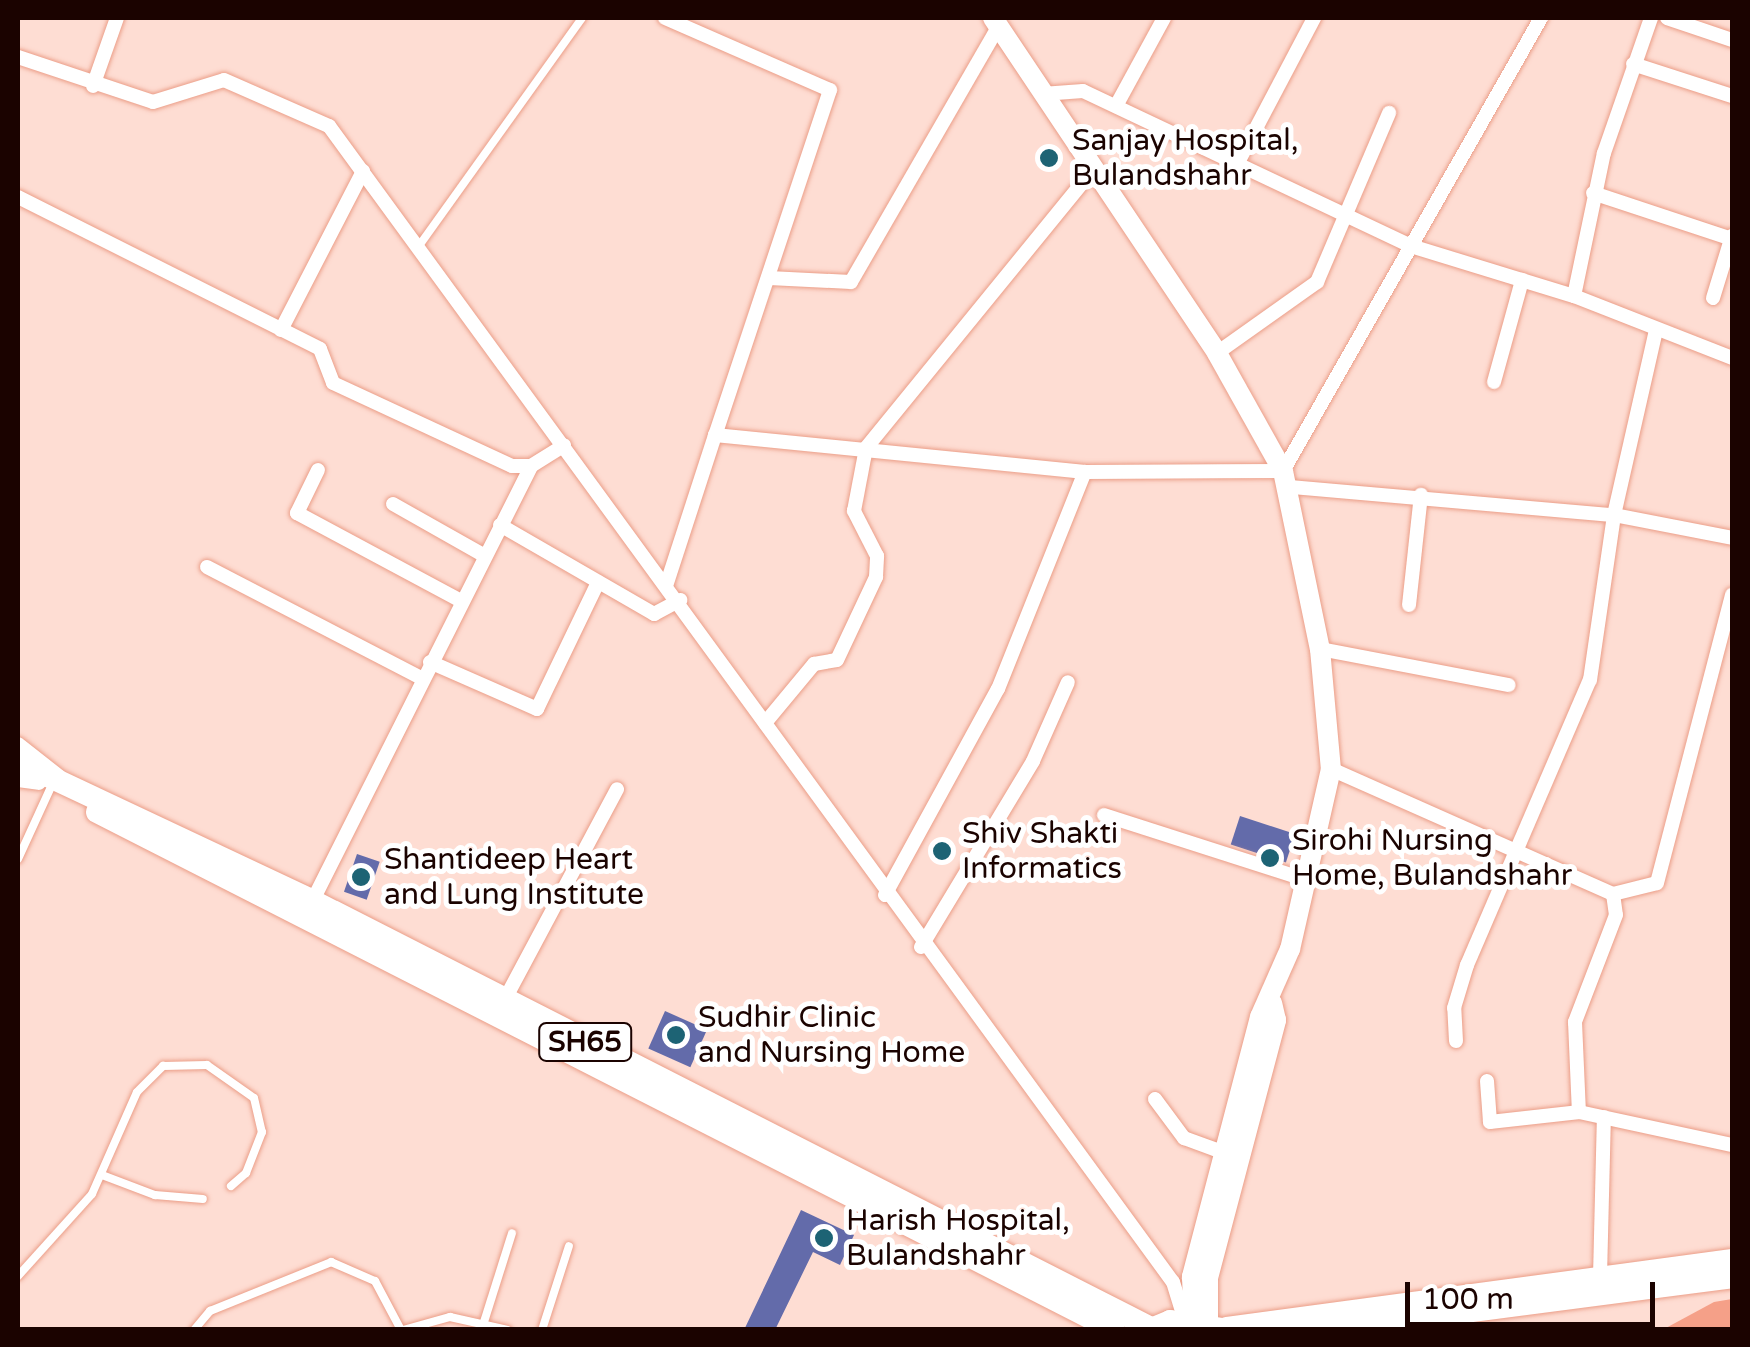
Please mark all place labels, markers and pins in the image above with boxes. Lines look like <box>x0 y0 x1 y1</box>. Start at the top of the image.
place label: Sanjay Hospital, Bulandshahr <box>1072 123 1299 194</box>
marker: Sanjay Hospital, Bulandshahr <box>1036 145 1062 171</box>
place label: Shiv Shakti Informatics <box>962 816 1122 886</box>
place label: Sirohi Nursing Home, Bulandshahr <box>1292 823 1572 894</box>
marker: Shiv Shakti Informatics <box>931 840 953 862</box>
place label: Shantideep Heart and Lung Institute <box>384 842 644 912</box>
marker: Sirohi Nursing Home, Bulandshahr <box>1257 845 1283 871</box>
marker: Shantideep Heart and Lung Institute <box>348 864 374 890</box>
place label: Sudhir Clinic and Nursing Home <box>698 1000 965 1070</box>
marker: Sudhir Clinic and Nursing Home <box>663 1022 689 1048</box>
place label: Harish Hospital, Bulandshahr <box>846 1203 1070 1274</box>
marker: Harish Hospital, Bulandshahr <box>811 1225 837 1251</box>

